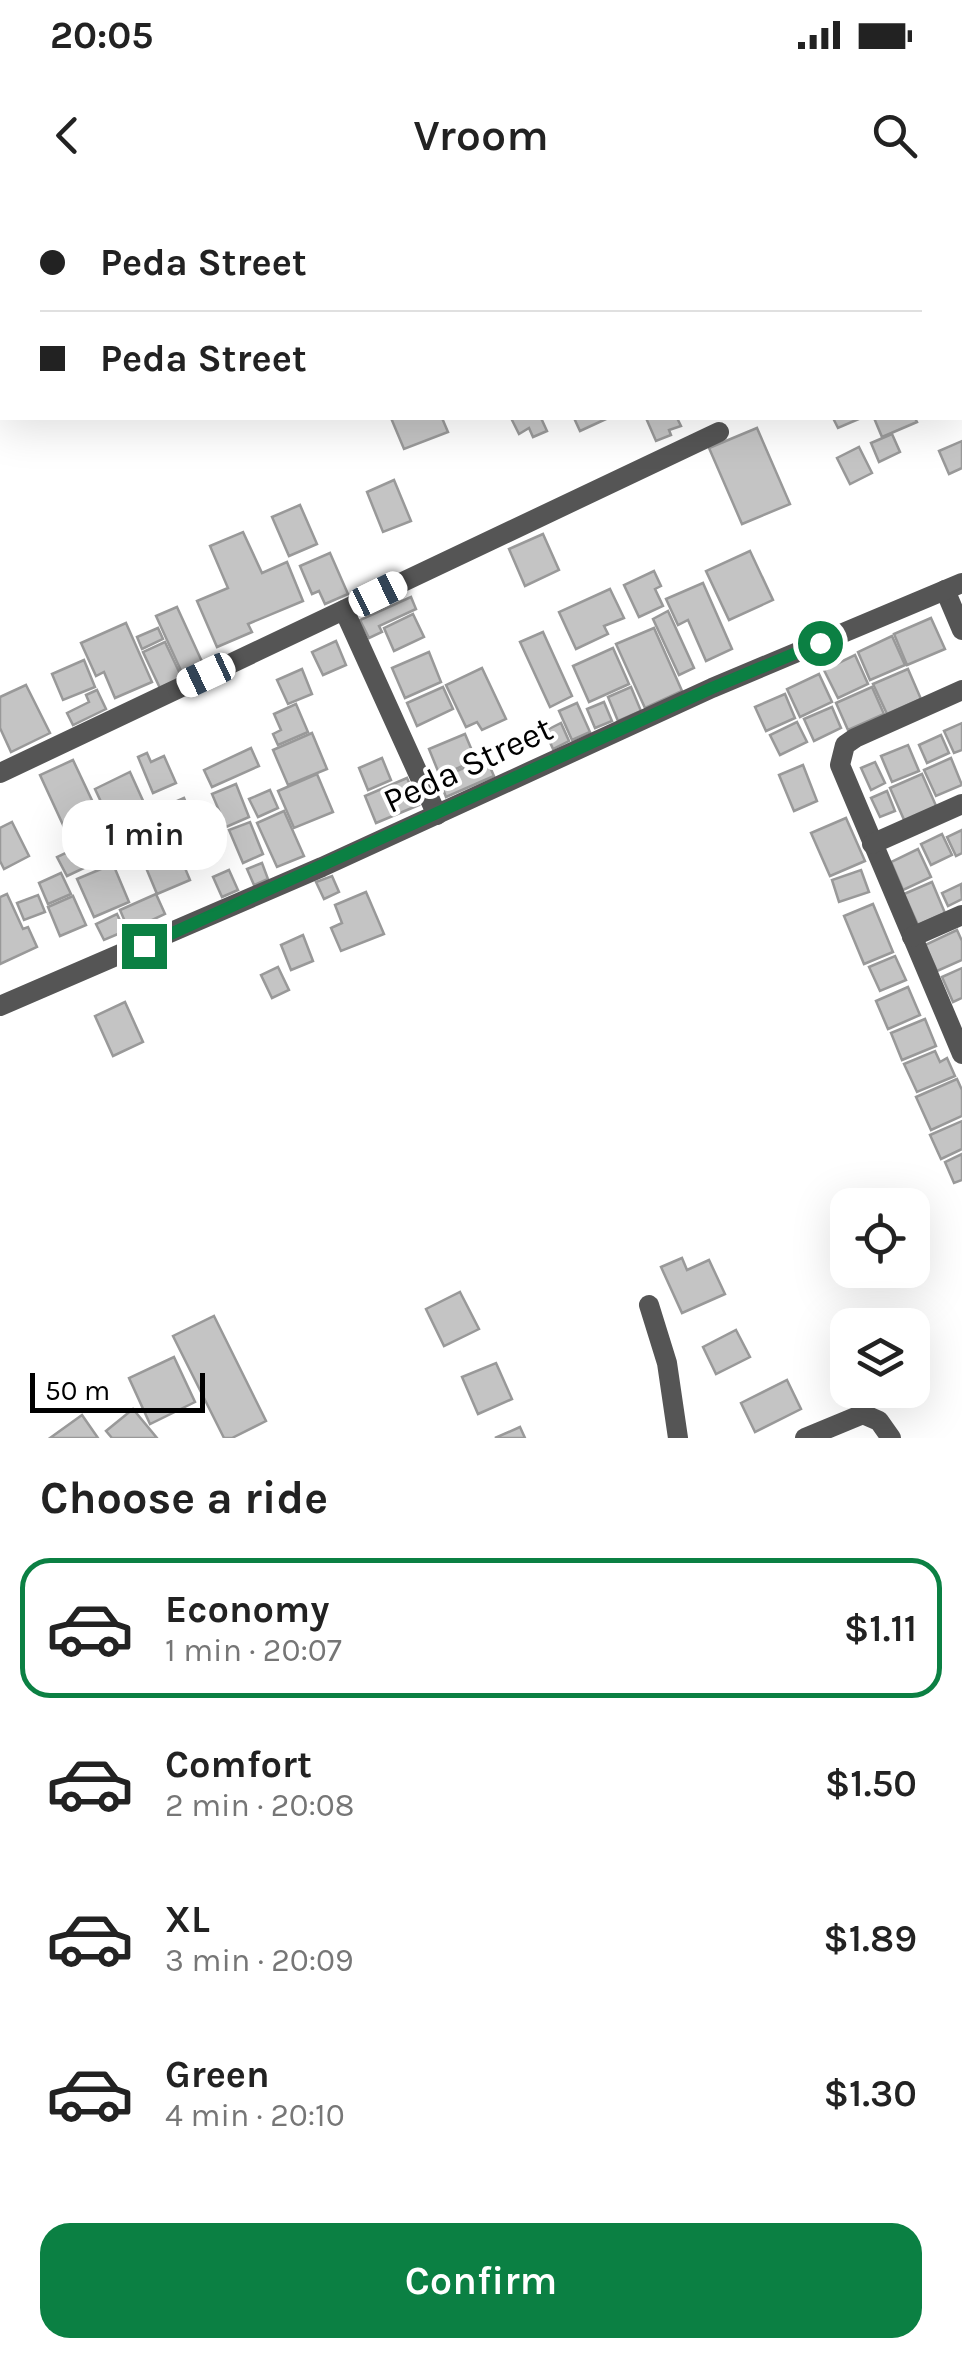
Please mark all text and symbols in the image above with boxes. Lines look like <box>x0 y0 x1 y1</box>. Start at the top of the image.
text: 20:05 <box>50 13 153 58</box>
icon: back <box>40 108 95 163</box>
icon: search <box>867 108 922 163</box>
text: Vroom <box>413 109 549 161</box>
text: Peda Street <box>100 240 307 285</box>
text: Peda Street <box>100 336 307 381</box>
car <box>344 567 412 621</box>
route start <box>798 621 843 666</box>
car <box>172 649 240 701</box>
street label: Peda Street <box>377 708 559 822</box>
callout: 1 min <box>62 801 226 871</box>
text: 1 min <box>105 816 184 853</box>
route end <box>122 924 167 969</box>
map controls <box>830 1188 930 1408</box>
button: locate <box>830 1188 930 1288</box>
button: layers <box>830 1308 930 1408</box>
scale bar <box>30 1368 205 1412</box>
text: 50 m <box>45 1374 110 1407</box>
text: Choose a ride <box>40 1472 328 1524</box>
icon: car <box>45 1583 135 1673</box>
text: Economy <box>165 1587 329 1632</box>
text: $1.11 <box>844 1606 917 1651</box>
text: 1 min · 20:07 <box>165 1632 342 1669</box>
icon: car <box>45 1738 135 1828</box>
text: Comfort <box>165 1742 312 1787</box>
text: $1.50 <box>825 1761 917 1806</box>
text: 2 min · 20:08 <box>165 1787 354 1824</box>
icon: car <box>45 1893 135 1983</box>
text: XL <box>165 1897 210 1942</box>
text: $1.89 <box>823 1916 917 1961</box>
text: 3 min · 20:09 <box>165 1942 354 1979</box>
icon: car <box>45 2048 135 2138</box>
text: Green <box>165 2052 270 2097</box>
text: $1.30 <box>823 2071 917 2116</box>
text: 4 min · 20:10 <box>165 2097 345 2134</box>
button: Confirm <box>40 2223 922 2338</box>

